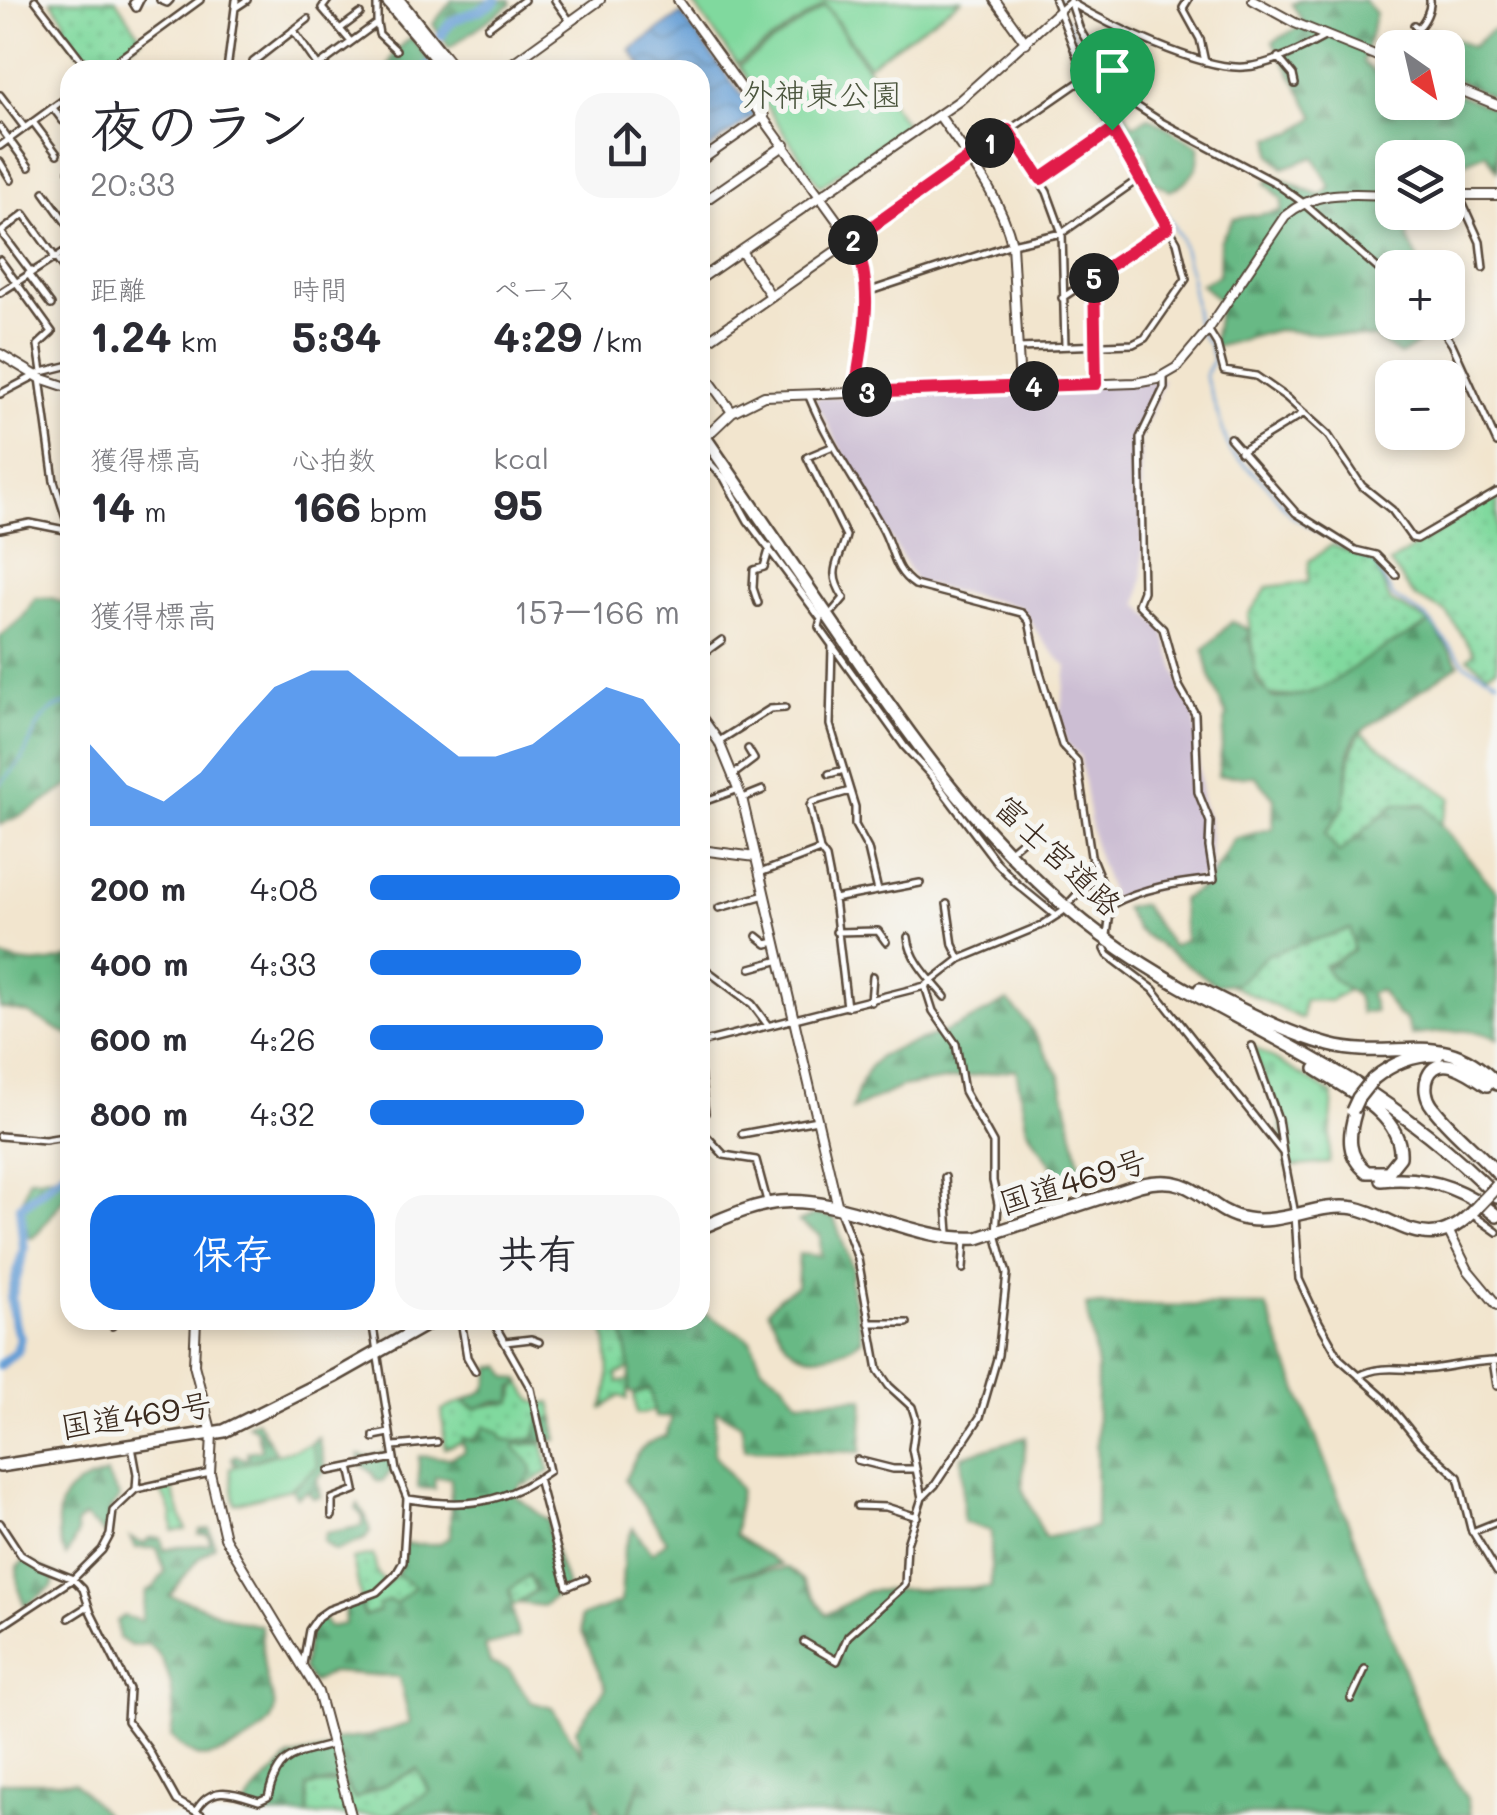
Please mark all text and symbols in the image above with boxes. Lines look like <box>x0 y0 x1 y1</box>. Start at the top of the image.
pin <box>1070 28 1155 131</box>
north arrow <box>1375 30 1465 120</box>
map controls <box>1375 30 1465 450</box>
icon: arrive <box>1085 43 1140 98</box>
park label: 外神東公園 <box>742 72 902 114</box>
text: 夜のラン <box>90 88 310 160</box>
button: share <box>575 93 680 198</box>
pin: 1 <box>965 118 1015 168</box>
text: 1 <box>984 125 996 161</box>
button: layers <box>1375 140 1465 230</box>
text: 20:33 <box>90 162 175 204</box>
pin: 2 <box>828 215 878 265</box>
text: 2 <box>845 222 861 258</box>
button: + <box>1375 250 1465 340</box>
pin: 5 <box>1069 253 1119 303</box>
text: 5 <box>1086 260 1102 296</box>
text: 距離 <box>90 271 146 307</box>
text: 時間 <box>292 271 348 307</box>
text: ペース <box>493 271 576 307</box>
text: 1.24 <box>90 308 172 363</box>
text: 5:34 <box>292 308 381 363</box>
text: 4:29 <box>493 308 582 363</box>
text: km <box>172 323 218 359</box>
text: /km <box>582 323 643 359</box>
button: − <box>1375 360 1465 450</box>
pin: 4 <box>1009 361 1059 411</box>
pin: 3 <box>842 367 892 417</box>
text: 4 <box>1025 368 1043 404</box>
text: 3 <box>859 374 875 410</box>
text: kcal <box>493 440 549 476</box>
text: 獲得標高 <box>90 441 202 477</box>
text: 心拍数 <box>292 441 376 477</box>
text: 95 <box>493 476 543 531</box>
text: 14 <box>90 478 135 533</box>
text: 166 <box>292 478 361 533</box>
text: m <box>135 493 167 529</box>
text: bpm <box>361 493 427 529</box>
text: 157–166 m <box>514 590 680 632</box>
text: 獲得標高 <box>90 593 218 635</box>
street label: 富士宮道路 <box>987 785 1132 924</box>
text: 200 m <box>90 867 186 909</box>
text: 4:08 <box>250 867 318 909</box>
text: 400 m <box>90 942 188 984</box>
text: 4:33 <box>250 942 316 984</box>
text: 600 m <box>90 1017 187 1059</box>
text: 4:26 <box>250 1017 316 1059</box>
text: 800 m <box>90 1092 188 1134</box>
text: 4:32 <box>250 1092 315 1134</box>
street label: 国道469号 <box>993 1138 1152 1223</box>
button: 保存 <box>90 1195 375 1310</box>
button: 共有 <box>395 1195 680 1310</box>
street label: 国道469号 <box>57 1381 215 1447</box>

